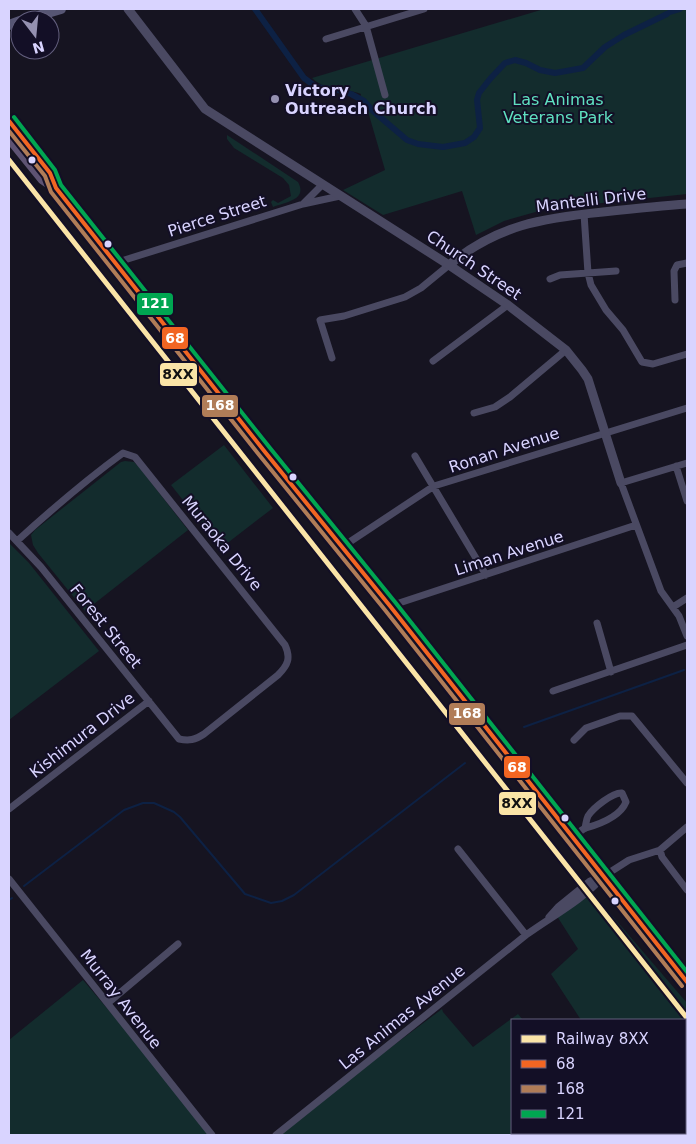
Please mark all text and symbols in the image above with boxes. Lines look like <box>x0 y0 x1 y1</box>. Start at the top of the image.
north arrow <box>10 10 60 60</box>
text: N <box>31 38 46 57</box>
place label: Victory Outreach Church <box>285 81 437 118</box>
park label: Las Animas Veterans Park <box>503 90 614 127</box>
marker: Victory Outreach Church <box>269 93 281 105</box>
unlabelled marker <box>27 155 37 165</box>
street label: Mantelli Drive <box>535 184 647 216</box>
street label: Pierce Street <box>165 191 269 241</box>
street label: Church Street <box>423 226 525 304</box>
unlabelled marker <box>103 239 113 249</box>
line badge: 121 <box>136 292 174 316</box>
text: 121 <box>140 295 170 311</box>
line badge: 68 <box>161 326 189 350</box>
text: 68 <box>165 330 185 346</box>
line badge: 8XX <box>159 362 198 387</box>
text: 8XX <box>162 366 194 382</box>
line badge: 168 <box>201 394 239 418</box>
text: 168 <box>205 397 235 413</box>
street label: Ronan Avenue <box>446 423 562 477</box>
unlabelled marker <box>288 472 298 482</box>
street label: Muraoka Drive <box>178 492 266 594</box>
street label: Liman Avenue <box>452 526 566 580</box>
street label: Forest Street <box>66 580 146 672</box>
street label: Kishimura Drive <box>26 688 138 782</box>
line badge: 168 <box>448 702 486 726</box>
text: 168 <box>452 705 482 721</box>
line badge: 68 <box>503 755 531 779</box>
text: 68 <box>507 759 527 775</box>
line badge: 8XX <box>498 791 537 816</box>
text: 8XX <box>501 795 533 811</box>
unlabelled marker <box>560 813 570 823</box>
unlabelled marker <box>610 896 620 906</box>
street label: Murray Avenue <box>76 946 166 1052</box>
street label: Las Animas Avenue <box>335 961 469 1073</box>
legend <box>511 1019 686 1134</box>
text: Railway 8XX <box>556 1030 649 1048</box>
text: 68 <box>556 1055 575 1073</box>
text: 168 <box>556 1080 585 1098</box>
text: 121 <box>556 1105 585 1123</box>

